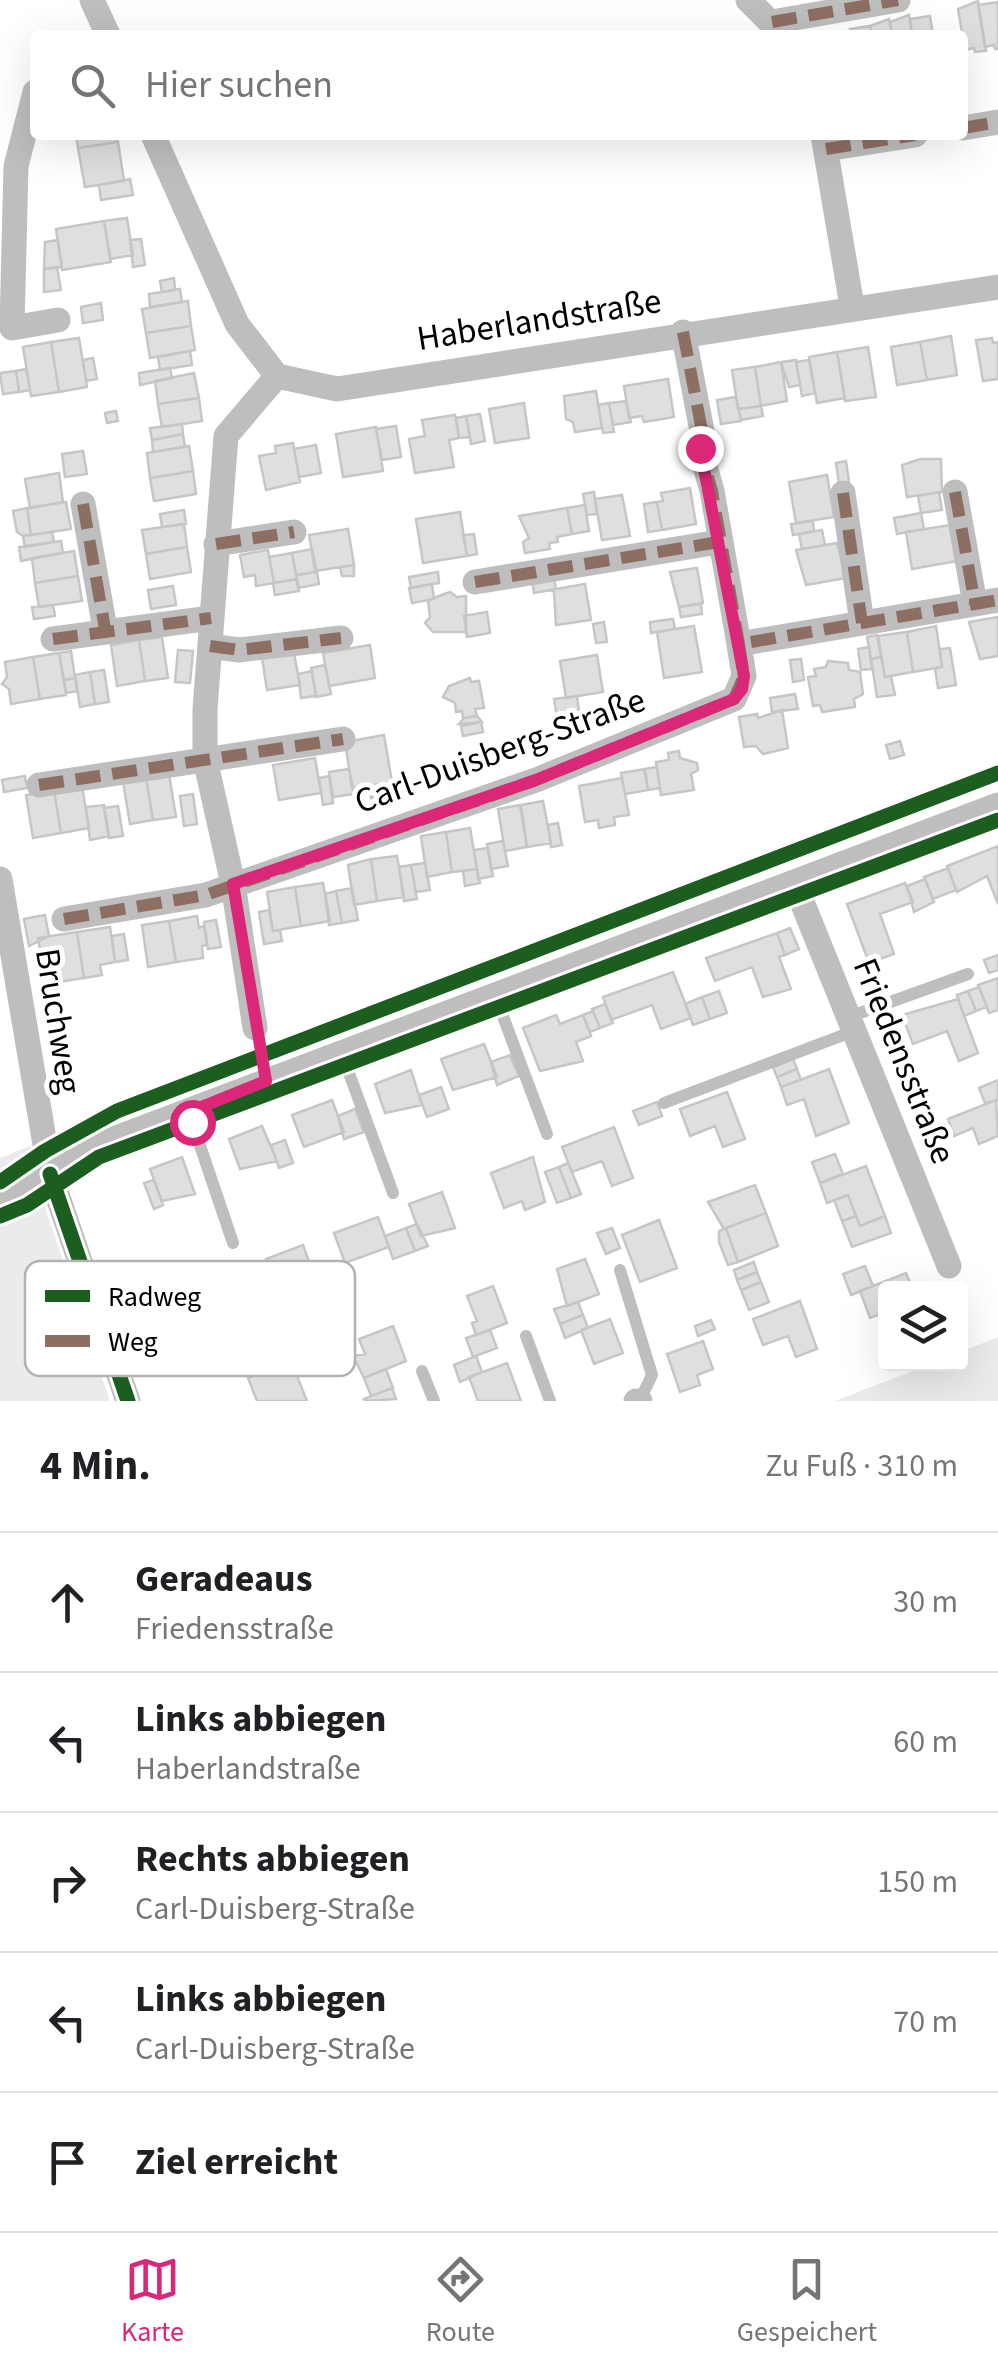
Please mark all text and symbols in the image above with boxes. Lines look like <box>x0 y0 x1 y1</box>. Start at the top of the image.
search box <box>30 30 968 140</box>
icon: search <box>65 58 120 113</box>
text: Hier suchen <box>145 58 333 112</box>
street label: Haberlandstraße <box>413 276 665 364</box>
route end <box>678 426 724 472</box>
street label: Carl-Duisberg-Straße <box>348 675 652 827</box>
street label: Bruchweg <box>22 945 94 1098</box>
street label: Friedensstraße <box>840 951 968 1171</box>
route start <box>170 1100 216 1146</box>
legend <box>25 1261 355 1376</box>
text: Radweg <box>108 1277 201 1317</box>
map controls <box>878 1281 968 1371</box>
button: layers <box>878 1281 968 1371</box>
text: Weg <box>108 1322 158 1362</box>
text: 4 Min. <box>40 1436 151 1496</box>
text: Zu Fuß · 310 m <box>765 1443 958 1489</box>
text: Geradeaus <box>135 1552 313 1606</box>
icon: ahead <box>40 1575 95 1630</box>
text: 30 m <box>893 1579 958 1625</box>
text: Friedensstraße <box>135 1606 334 1652</box>
text: Links abbiegen <box>135 1692 387 1746</box>
icon: left <box>40 1715 95 1770</box>
text: 60 m <box>893 1719 958 1765</box>
text: Haberlandstraße <box>135 1746 361 1792</box>
text: Rechts abbiegen <box>135 1832 410 1886</box>
icon: right <box>40 1855 95 1910</box>
text: 150 m <box>877 1859 958 1905</box>
text: Carl-Duisberg-Straße <box>135 1886 415 1932</box>
text: Links abbiegen <box>135 1972 387 2026</box>
icon: left <box>40 1995 95 2050</box>
text: 70 m <box>893 1999 958 2045</box>
text: Carl-Duisberg-Straße <box>135 2026 415 2072</box>
icon: arrive <box>40 2135 95 2190</box>
text: Ziel erreicht <box>135 2135 338 2189</box>
tab: Karte <box>121 2252 184 2352</box>
tab: Route <box>426 2252 495 2352</box>
tab: Gespeichert <box>737 2252 877 2352</box>

